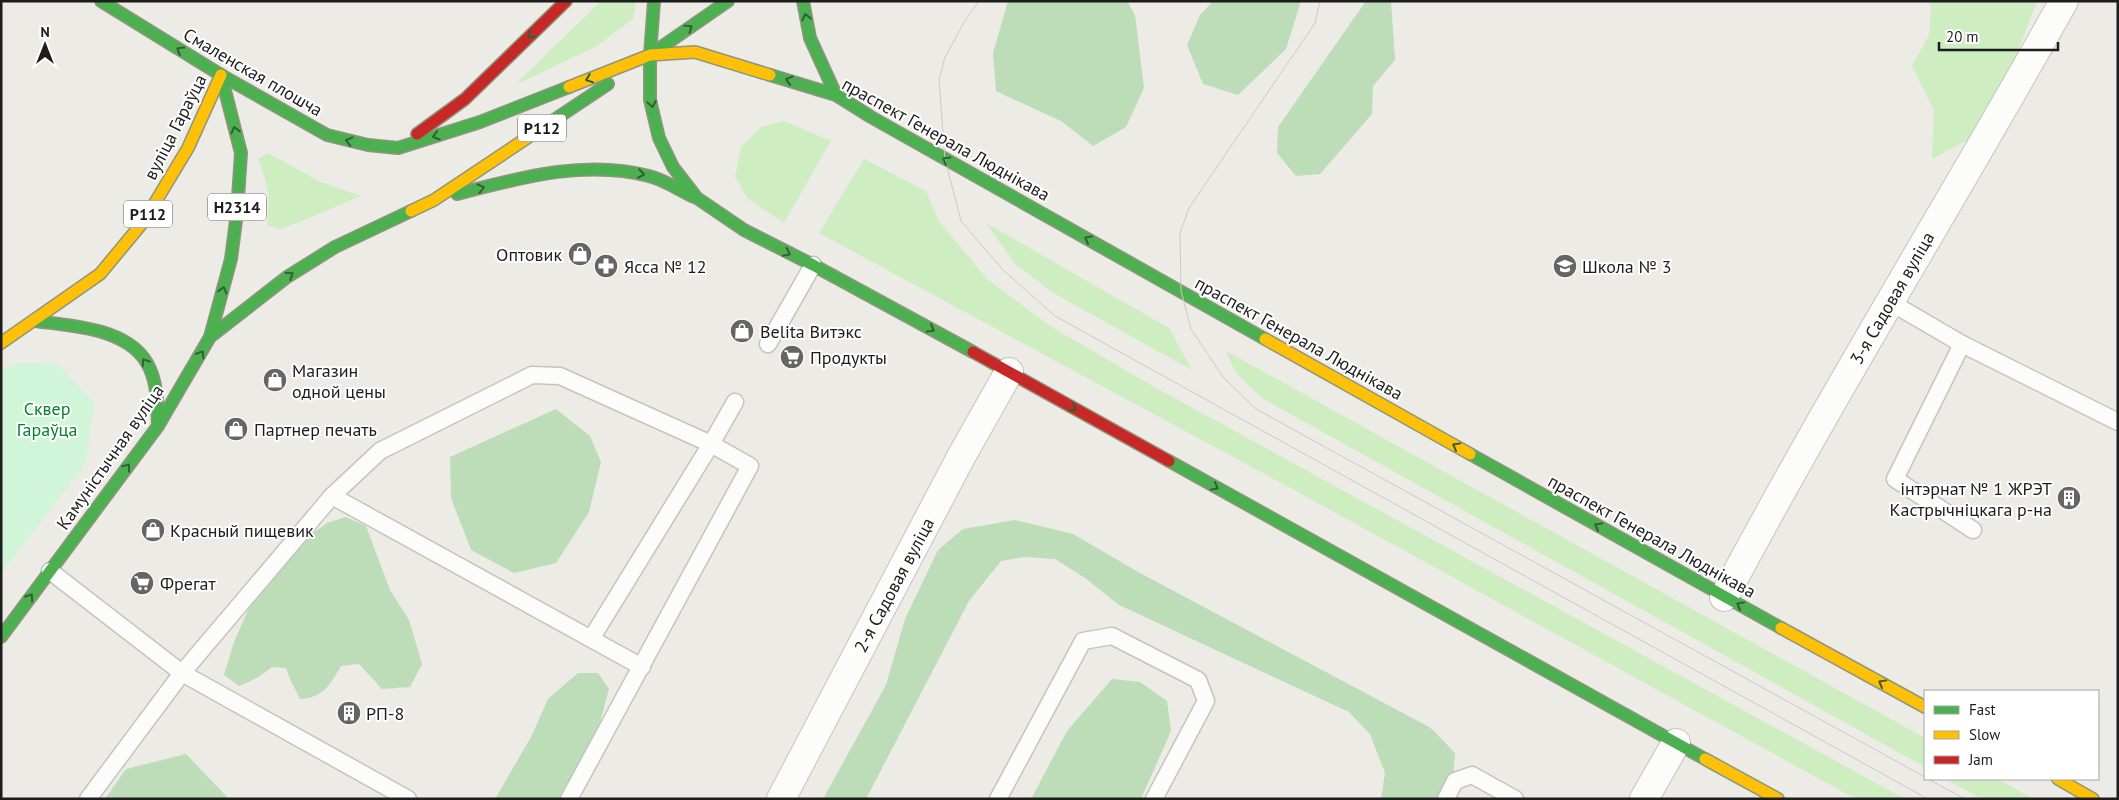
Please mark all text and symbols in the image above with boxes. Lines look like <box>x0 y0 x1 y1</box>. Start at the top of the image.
one-way arrow <box>801 13 811 22</box>
north arrow <box>20 20 70 70</box>
scale bar <box>1939 20 2058 52</box>
text: N <box>40 23 50 41</box>
street label: Смаленская плошча <box>179 23 327 121</box>
one-way arrow <box>683 25 693 34</box>
text: 20 m <box>1946 27 1979 46</box>
one-way arrow <box>527 29 536 38</box>
one-way arrow <box>176 46 185 56</box>
street label: вуліца Гараўца <box>139 70 211 184</box>
street label: праспект Генерала Люднікава <box>838 72 1054 206</box>
one-way arrow <box>585 73 594 84</box>
one-way arrow <box>785 76 794 86</box>
one-way arrow <box>646 99 656 108</box>
road number: Р112 <box>518 115 566 142</box>
one-way arrow <box>230 126 241 135</box>
one-way arrow <box>433 130 441 140</box>
one-way arrow <box>345 136 354 147</box>
one-way arrow <box>942 156 951 166</box>
one-way arrow <box>637 169 645 179</box>
one-way arrow <box>476 183 485 194</box>
road number: Н2314 <box>208 193 266 220</box>
road number: Р112 <box>124 200 172 228</box>
street label: 3-я Садовая вуліца <box>1845 228 1939 368</box>
one-way arrow <box>1084 236 1093 246</box>
shop icon: Оптовик <box>567 241 593 267</box>
place label: Оптовик <box>496 243 562 266</box>
one-way arrow <box>782 247 791 257</box>
pharmacy icon: Ясса № 12 <box>593 253 619 279</box>
school or university icon: Школа № 3 <box>1552 253 1578 279</box>
place label: Ясса № 12 <box>624 255 707 278</box>
place label: Школа № 3 <box>1582 255 1672 278</box>
street label: праспект Генерала Люднікава <box>1191 271 1407 405</box>
one-way arrow <box>285 272 294 281</box>
one-way arrow <box>217 287 227 295</box>
shop icon: Belita Витэкс <box>729 318 755 344</box>
place label: Belita Витэкс <box>760 320 862 343</box>
one-way arrow <box>926 323 935 333</box>
supermarket icon: Продукты <box>779 344 805 370</box>
place label: Продукты <box>810 346 887 369</box>
one-way arrow <box>194 350 204 359</box>
one-way arrow <box>142 358 152 367</box>
place label: Магазин одной цены <box>292 359 386 403</box>
shop icon: Магазин одной цены <box>262 367 288 393</box>
street label: Камуністычная вуліца <box>51 380 169 534</box>
park label: Сквер Гараўца <box>17 397 77 441</box>
one-way arrow <box>1068 401 1077 411</box>
shop icon: Партнер печать <box>223 416 249 442</box>
place label: Партнер печать <box>254 418 377 441</box>
one-way arrow <box>1453 443 1462 453</box>
one-way arrow <box>122 464 130 473</box>
street label: праспект Генерала Люднікава <box>1544 469 1760 603</box>
place label: інтэрнат № 1 ЖРЭТ Кастрычніцкага р-на <box>1889 477 2052 521</box>
one-way arrow <box>1210 480 1219 490</box>
building icon: інтэрнат № 1 ЖРЭТ Кастрычніцкага р-на <box>2056 485 2082 511</box>
street label: 2-я Садовая вуліца <box>849 514 939 656</box>
shop icon: Красный пищевик <box>140 517 166 543</box>
place label: Красный пищевик <box>170 519 314 542</box>
one-way arrow <box>1594 522 1603 532</box>
supermarket icon: Фрегат <box>129 570 155 596</box>
place label: Фрегат <box>160 572 216 595</box>
one-way arrow <box>24 594 33 603</box>
one-way arrow <box>1736 602 1745 612</box>
one-way arrow <box>1879 679 1888 689</box>
legend <box>1924 690 2099 780</box>
building icon: РП-8 <box>336 700 362 726</box>
text: Fast <box>1969 700 1996 719</box>
place label: РП-8 <box>366 702 404 725</box>
text: Slow <box>1969 725 2000 744</box>
text: Jam <box>1968 750 1993 769</box>

